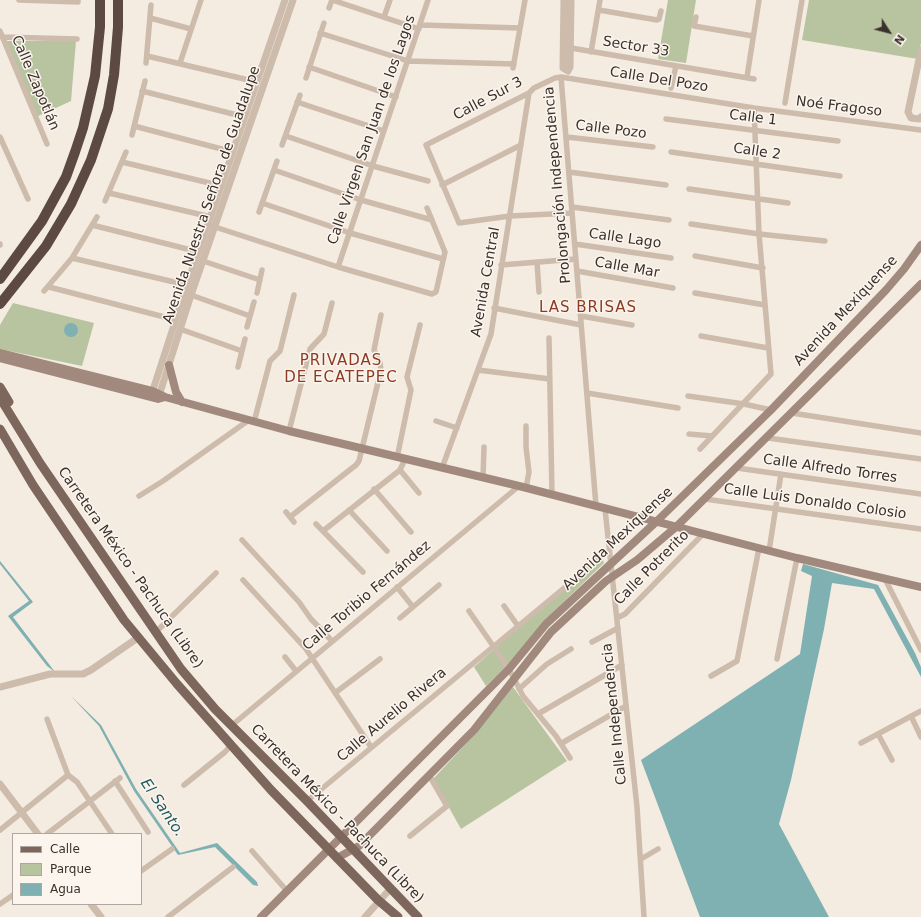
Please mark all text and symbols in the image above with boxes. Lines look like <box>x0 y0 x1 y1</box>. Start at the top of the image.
north arrow <box>869 12 909 52</box>
street label: Calle Virgen San Juan de los Lagos <box>325 13 419 247</box>
text: N <box>891 32 907 47</box>
street label: Calle Zapotlán <box>7 33 63 133</box>
street label: Sector 33 <box>601 33 671 61</box>
street label: Avenida Nuestra Señora de Guadalupe <box>160 64 264 326</box>
street label: Calle Del Pozo <box>609 64 709 96</box>
street label: Calle Sur 3 <box>450 74 526 124</box>
street label: Prolongación Independencia <box>541 86 575 284</box>
street label: Noé Fragoso <box>795 93 883 121</box>
street label: Calle 1 <box>728 107 778 129</box>
street label: Calle Pozo <box>574 117 648 143</box>
street label: Calle 2 <box>732 140 782 164</box>
street label: Avenida Central <box>468 226 504 338</box>
street label: Calle Lago <box>588 226 662 252</box>
street label: Avenida Mexiquense <box>791 253 901 369</box>
street label: Calle Mar <box>593 254 661 282</box>
district label: LAS BRISAS <box>539 299 637 317</box>
district label: PRIVADAS DE ECATEPEC <box>284 352 398 387</box>
street label: Calle Alfredo Torres <box>762 451 898 487</box>
street label: Carretera México - Pachuca (Libre) <box>54 464 206 672</box>
street label: Calle Luis Donaldo Colosio <box>723 481 907 523</box>
street label: Avenida Mexiquense <box>560 484 676 594</box>
street label: Calle Potrerito <box>611 527 693 609</box>
street label: Calle Toribio Fernández <box>300 538 434 654</box>
street label: Calle Independencia <box>599 642 631 786</box>
street label: Calle Aurelio Rivera <box>334 664 450 766</box>
street label: Carretera México - Pachuca (Libre) <box>247 721 427 907</box>
water label: El Santo. <box>136 775 188 841</box>
legend <box>12 833 142 905</box>
text: Calle <box>50 842 80 856</box>
text: Parque <box>50 862 91 876</box>
text: Agua <box>50 882 81 896</box>

